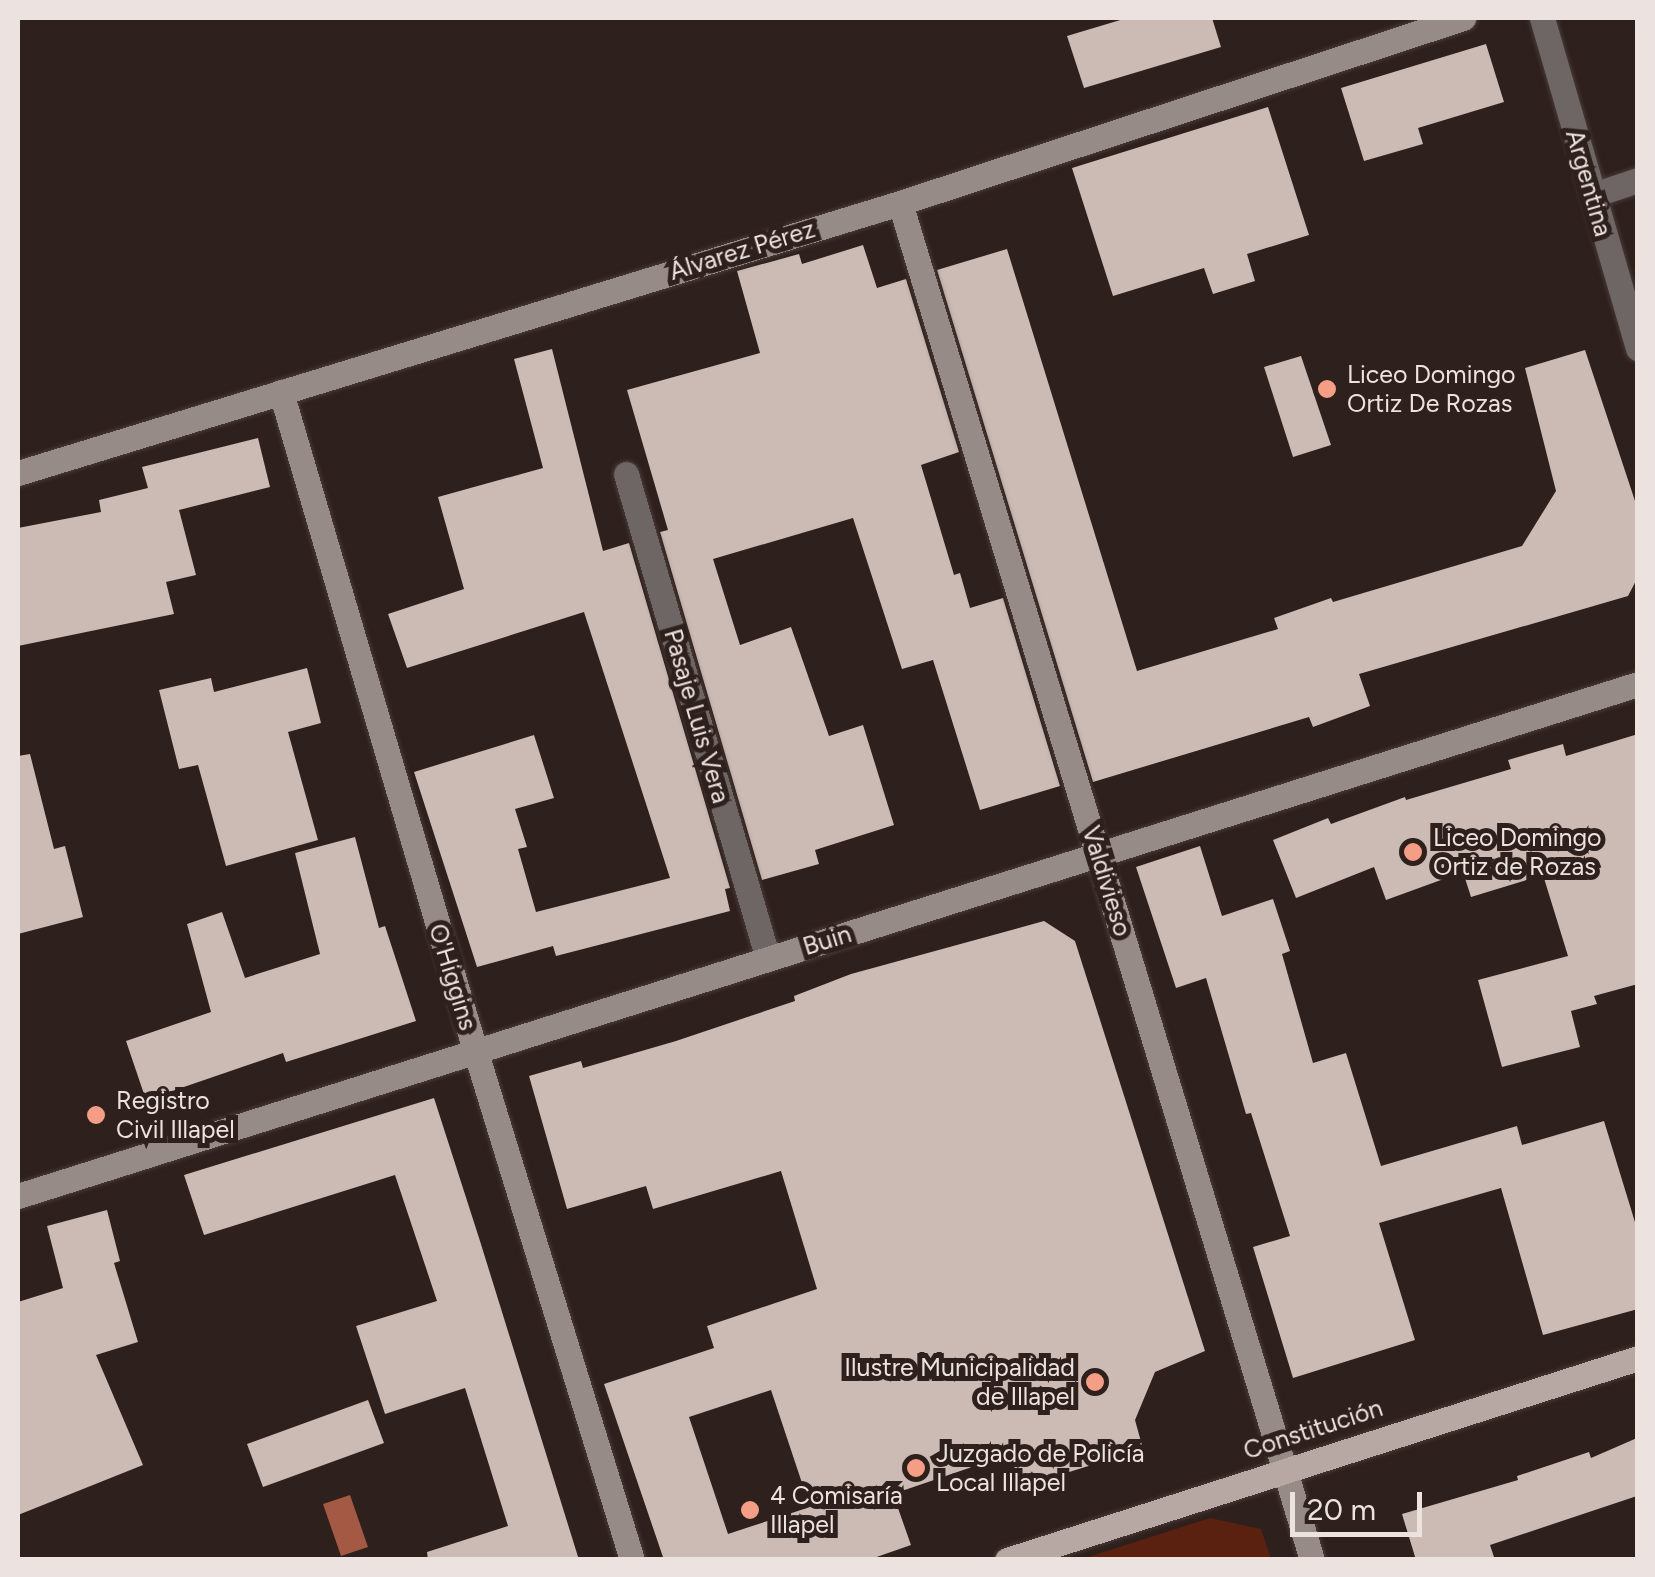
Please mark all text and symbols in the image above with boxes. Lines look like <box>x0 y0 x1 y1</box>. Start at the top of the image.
street label: Argentina <box>1559 126 1619 240</box>
street label: Álvarez Pérez <box>666 214 818 286</box>
place label: Liceo Domingo Ortiz De Rozas <box>1347 360 1516 419</box>
marker: Liceo Domingo Ortiz De Rozas <box>1316 378 1338 400</box>
street label: Pasaje Luis Vera <box>658 626 736 806</box>
street label: Valdivieso <box>1076 822 1138 940</box>
place label: Liceo Domingo Ortiz de Rozas <box>1433 823 1602 882</box>
marker: Liceo Domingo Ortiz de Rozas <box>1402 841 1424 863</box>
street label: Buin <box>799 918 855 962</box>
street label: O'Higgins <box>423 920 483 1034</box>
place label: Registro Civil Illapel <box>116 1086 235 1145</box>
marker: Registro Civil Illapel <box>85 1104 107 1126</box>
place label: Ilustre Municipalidad de Illapel <box>844 1353 1075 1412</box>
marker: Ilustre Municipalidad de Illapel <box>1084 1371 1106 1393</box>
street label: Constitución <box>1240 1392 1386 1466</box>
place label: Juzgado de Policía Local Illapel <box>936 1439 1144 1498</box>
marker: Juzgado de Policía Local Illapel <box>905 1457 927 1479</box>
scale bar <box>1295 1472 1428 1534</box>
place label: 4 Comisaría Illapel <box>770 1481 903 1540</box>
text: 20 m <box>1307 1491 1376 1528</box>
marker: 4 Comisaría Illapel <box>739 1499 761 1521</box>

